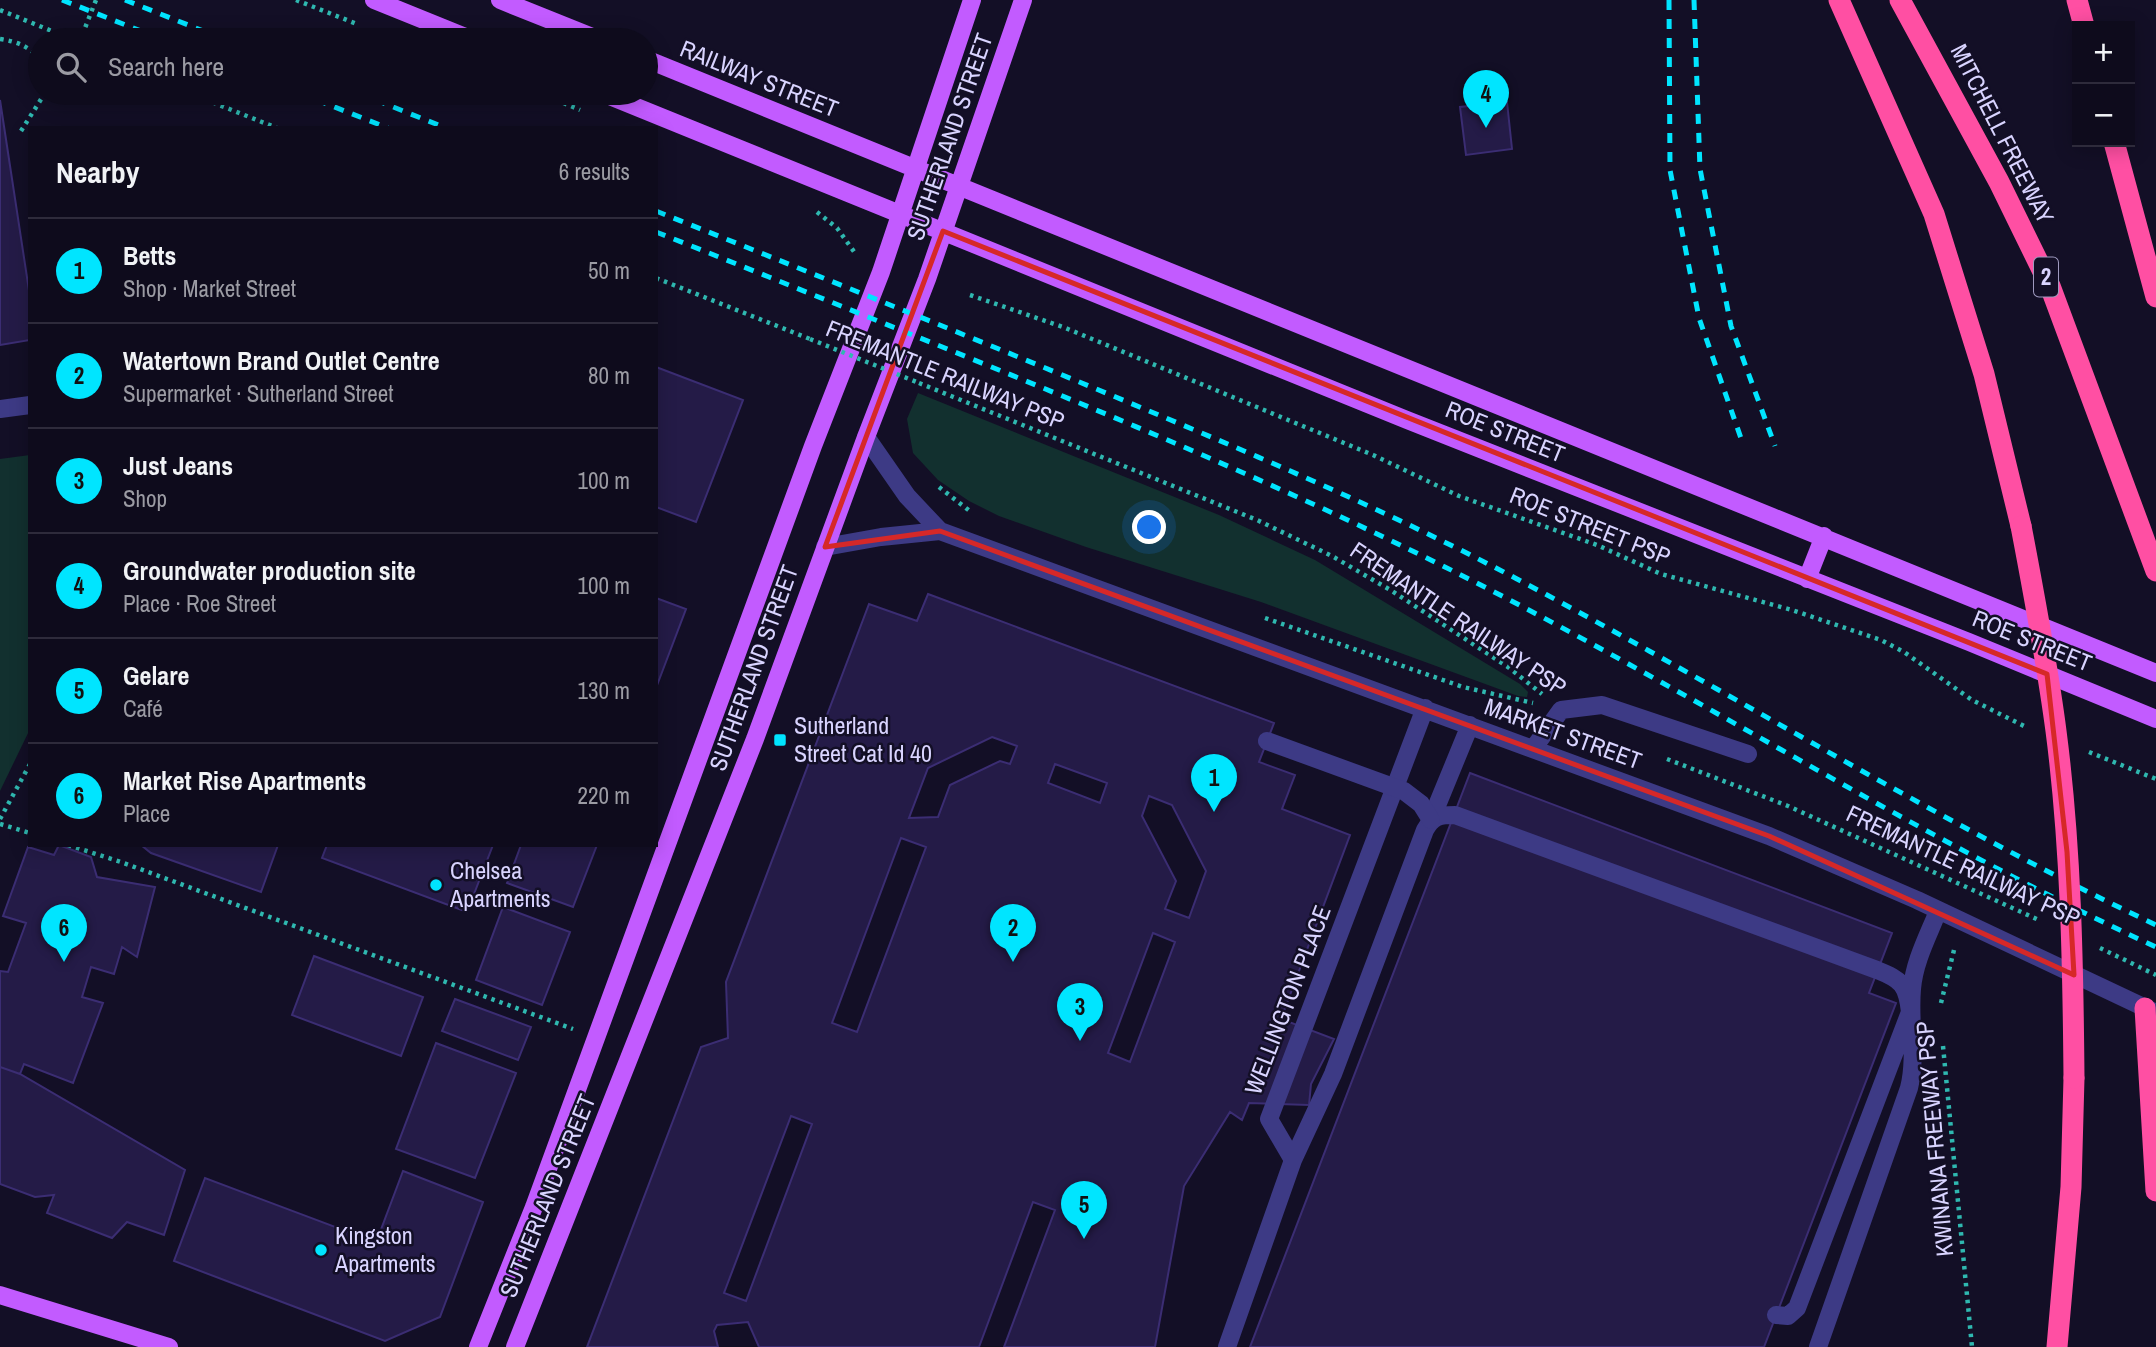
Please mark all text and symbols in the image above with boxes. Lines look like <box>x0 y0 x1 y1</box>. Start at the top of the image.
map controls <box>2072 21 2135 147</box>
button: + <box>2072 21 2135 84</box>
search box <box>28 28 658 105</box>
street label: SUTHERLAND STREET <box>899 29 999 244</box>
street label: RAILWAY STREET <box>676 32 843 124</box>
street label: MITCHELL FREEWAY <box>1944 38 2062 229</box>
icon: search <box>52 48 90 86</box>
text: Search here <box>108 49 224 84</box>
pin: 4 <box>1463 70 1509 128</box>
button: − <box>2072 84 2135 147</box>
text: Nearby <box>56 152 139 192</box>
text: 6 results <box>559 156 630 187</box>
text: Betts <box>123 238 176 273</box>
text: 1 <box>74 255 84 286</box>
text: 50 m <box>588 255 630 286</box>
road number: 2 <box>2034 258 2058 296</box>
text: Shop · Market Street <box>123 273 296 304</box>
street label: FREMANTLE RAILWAY PSP <box>822 312 1069 437</box>
text: Watertown Brand Outlet Centre <box>123 343 440 378</box>
text: 2 <box>74 360 84 391</box>
text: 80 m <box>588 360 630 391</box>
text: Supermarket · Sutherland Street <box>123 378 393 409</box>
street label: ROE STREET <box>1441 393 1570 469</box>
text: Just Jeans <box>123 448 233 483</box>
text: 3 <box>74 465 84 496</box>
text: 100 m <box>578 465 630 496</box>
street label: ROE STREET PSP <box>1505 478 1675 572</box>
text: Shop <box>123 483 167 514</box>
your location <box>1132 510 1166 544</box>
street label: FREMANTLE RAILWAY PSP <box>1344 534 1573 703</box>
text: Groundwater production site <box>123 553 416 588</box>
street label: SUTHERLAND STREET <box>701 560 805 775</box>
text: 4 <box>74 570 84 601</box>
text: 100 m <box>578 570 630 601</box>
text: Place · Roe Street <box>123 588 276 619</box>
street label: ROE STREET <box>1968 602 2097 678</box>
text: Gelare <box>123 658 189 693</box>
text: 5 <box>74 675 84 706</box>
text: 130 m <box>578 675 630 706</box>
street label: MARKET STREET <box>1480 690 1646 776</box>
text: Café <box>123 693 163 724</box>
place label: Sutherland Street Cat Id 40 <box>794 709 932 769</box>
marker: Sutherland Street Cat Id 40 <box>772 732 788 748</box>
pin: 1 <box>1191 754 1237 812</box>
text: Market Rise Apartments <box>123 763 366 798</box>
text: 6 <box>74 780 84 811</box>
text: 220 m <box>578 780 630 811</box>
street label: FREMANTLE RAILWAY PSP <box>1841 797 2085 933</box>
text: Place <box>123 798 170 829</box>
place label: Chelsea Apartments <box>449 854 551 914</box>
marker: Chelsea Apartments <box>428 877 444 893</box>
street label: WELLINGTON PLACE <box>1236 901 1338 1099</box>
pin: 6 <box>41 904 87 962</box>
pin: 2 <box>990 904 1036 962</box>
pin: 3 <box>1057 983 1103 1041</box>
street label: KWINANA FREEWAY PSP <box>1908 1020 1960 1258</box>
street label: SUTHERLAND STREET <box>492 1089 602 1302</box>
pin: 5 <box>1061 1181 1107 1239</box>
place label: Kingston Apartments <box>334 1219 436 1279</box>
marker: Kingston Apartments <box>313 1242 329 1258</box>

